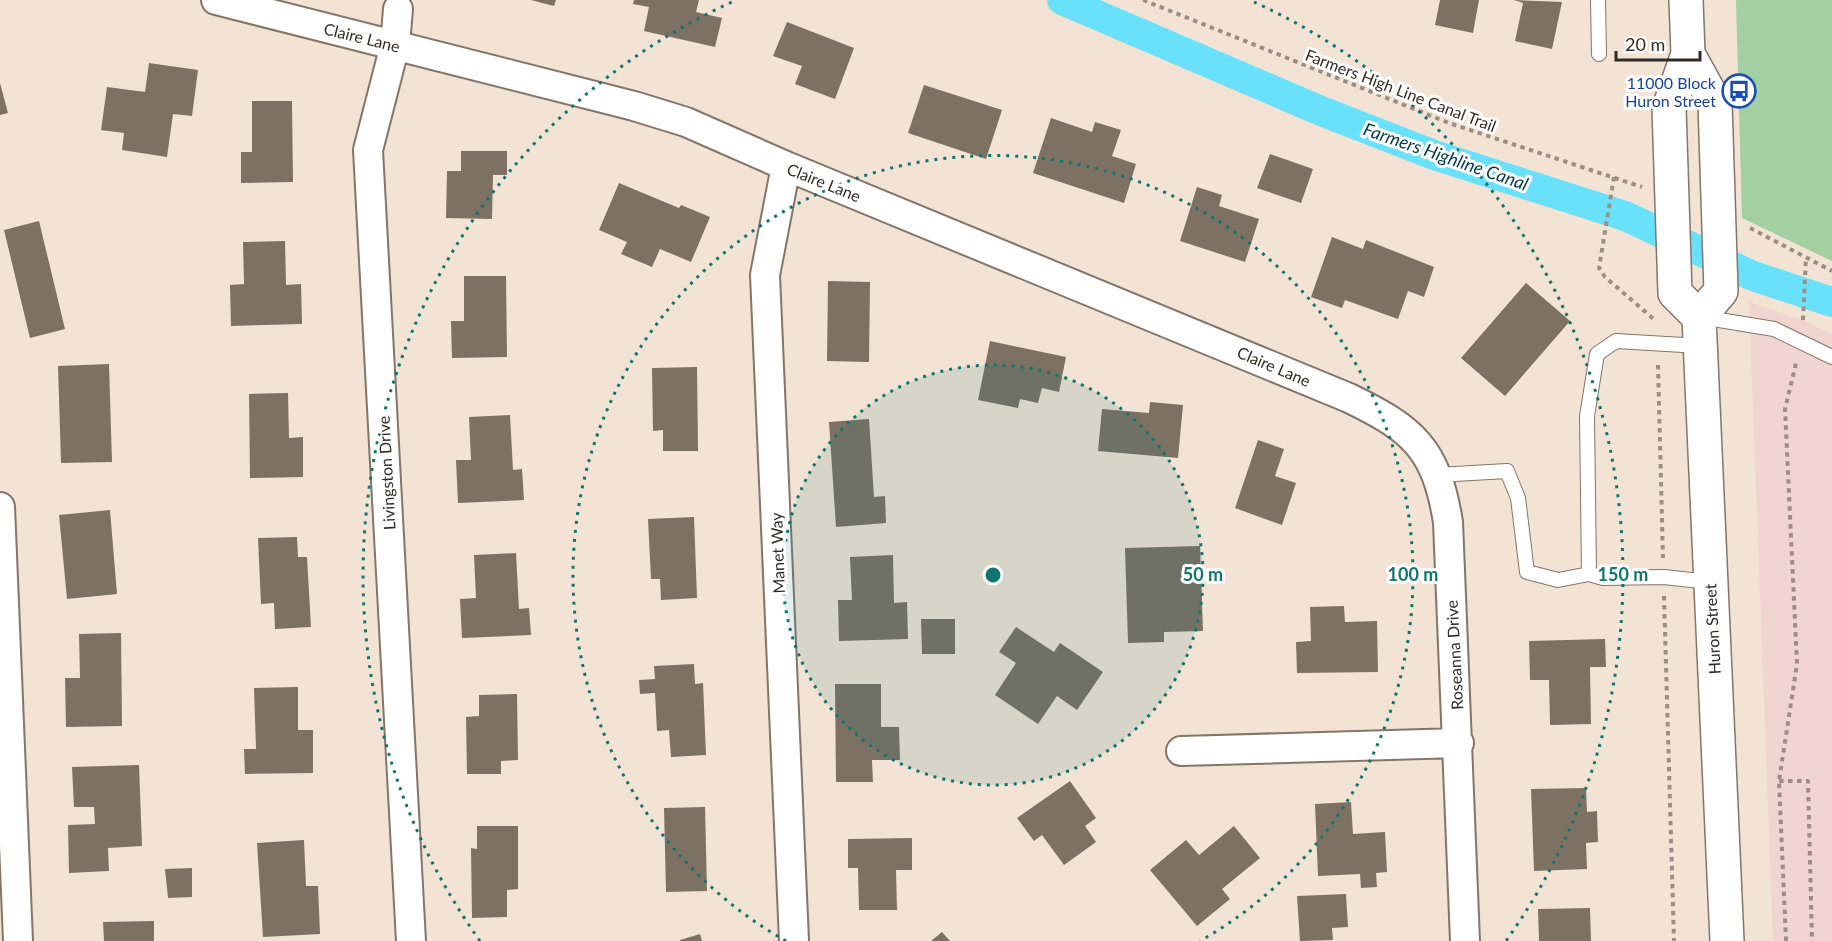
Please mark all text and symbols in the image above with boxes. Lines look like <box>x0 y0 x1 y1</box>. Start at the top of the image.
street label: Claire Lane <box>322 18 402 56</box>
scale bar <box>1616 24 1700 62</box>
text: 20 m <box>1625 33 1665 55</box>
street label: Farmers High Line Canal Trail <box>1303 45 1499 135</box>
place label: 11000 Block Huron Street <box>1625 73 1717 110</box>
bus stop icon: 11000 Block Huron Street <box>1721 73 1757 109</box>
water label: Farmers Highline Canal <box>1361 117 1531 195</box>
street label: Claire Lane <box>784 159 864 205</box>
street label: Claire Lane <box>1234 342 1314 390</box>
street label: Livingston Drive <box>374 415 398 531</box>
street label: Manet Way <box>766 511 788 594</box>
text: 50 m <box>1183 563 1223 585</box>
text: 100 m <box>1388 563 1438 585</box>
text: 150 m <box>1598 563 1648 585</box>
centre of rings <box>983 565 1003 585</box>
street label: Huron Street <box>1700 583 1724 675</box>
street label: Roseanna Drive <box>1442 600 1466 710</box>

